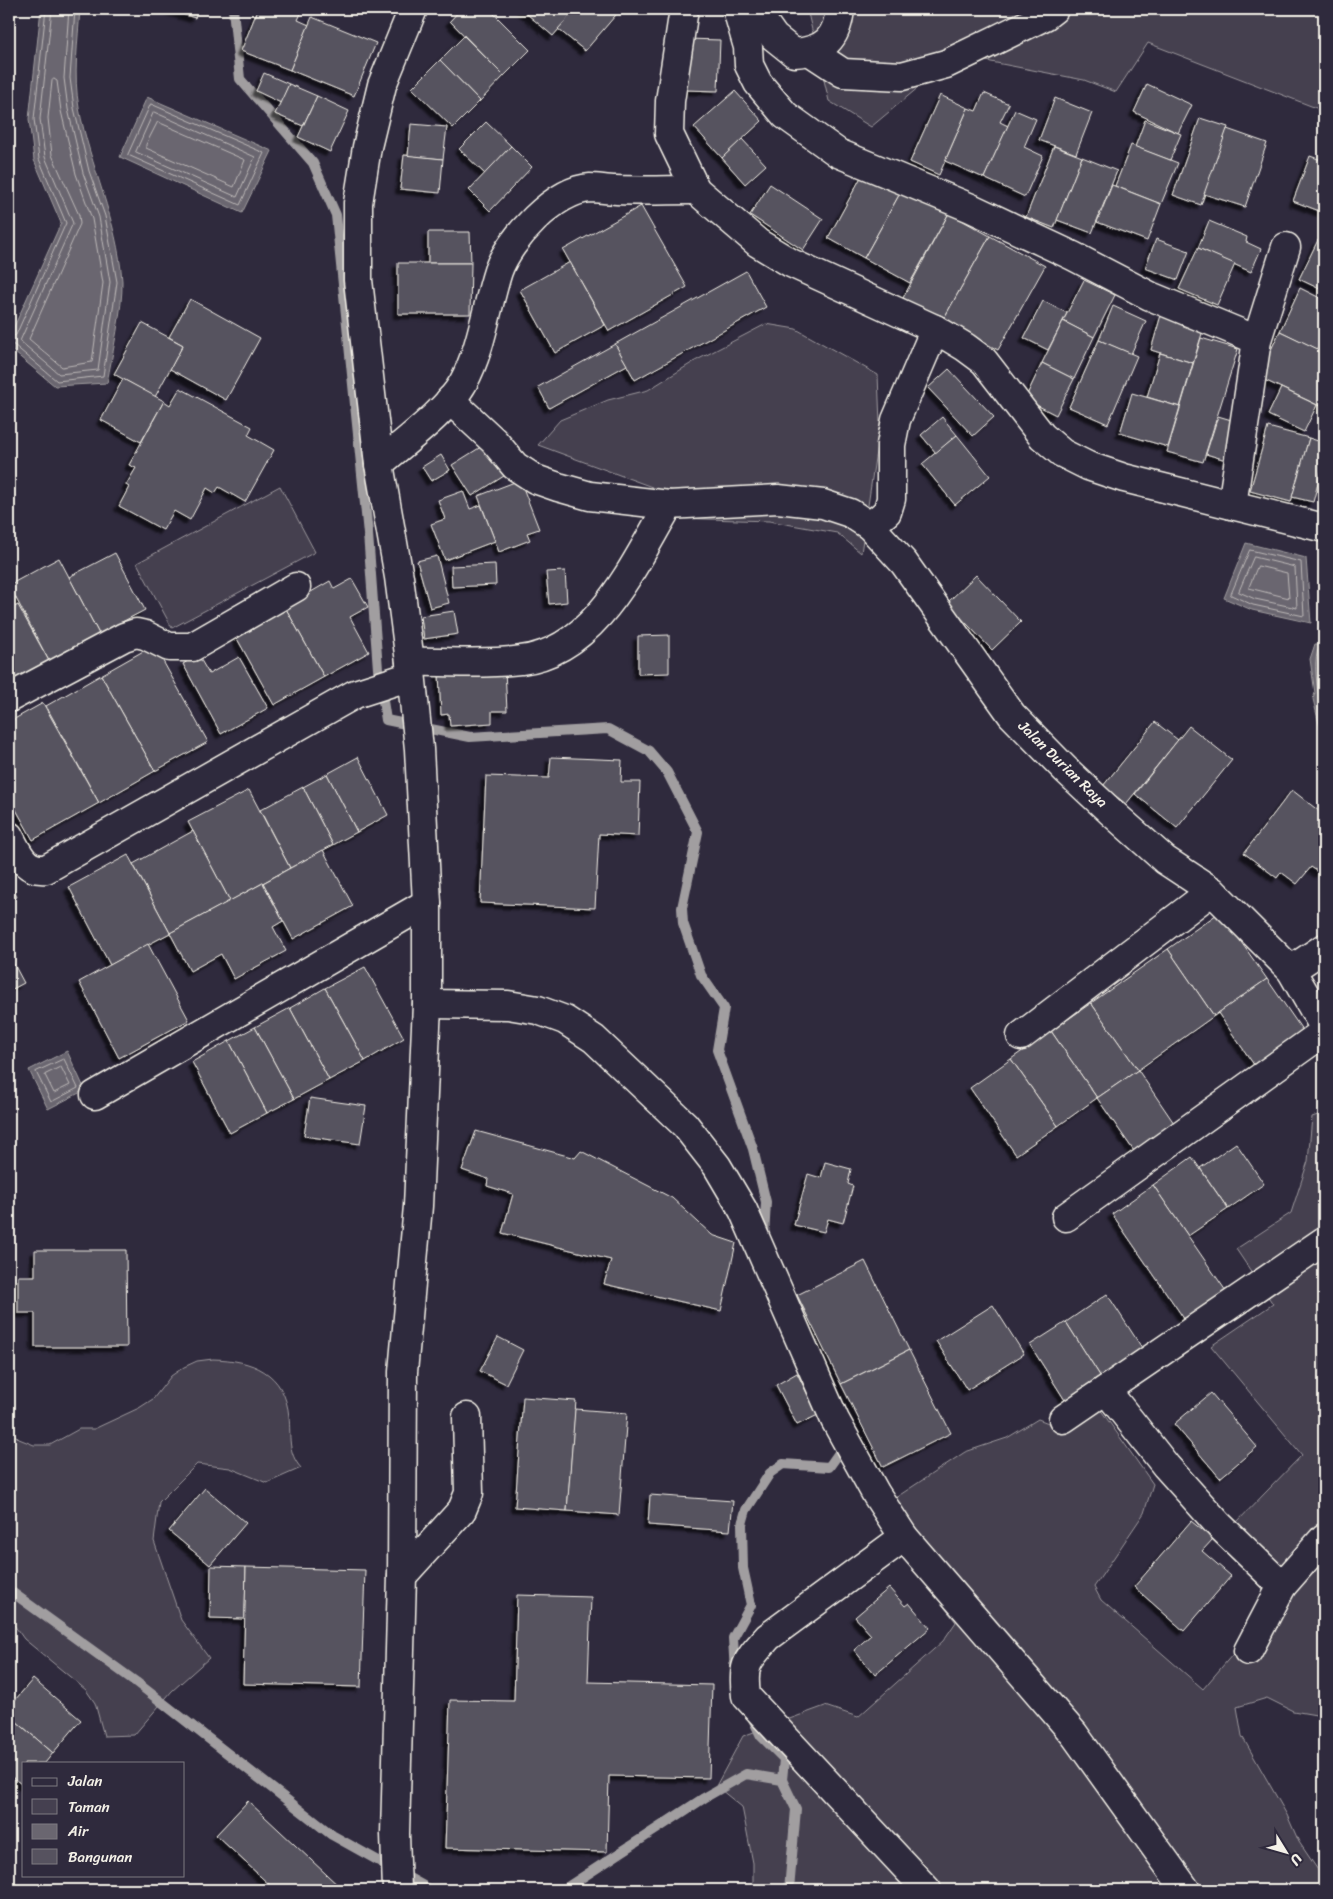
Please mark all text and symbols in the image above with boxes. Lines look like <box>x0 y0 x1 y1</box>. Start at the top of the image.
street label: Jalan Durian Raya <box>1011 713 1114 814</box>
legend <box>22 1762 185 1876</box>
text: Jalan <box>67 1768 102 1794</box>
text: Taman <box>68 1794 110 1820</box>
text: Air <box>67 1818 89 1844</box>
north arrow <box>1260 1826 1310 1876</box>
text: Bangunan <box>68 1844 132 1870</box>
text: U <box>1283 1848 1309 1871</box>

